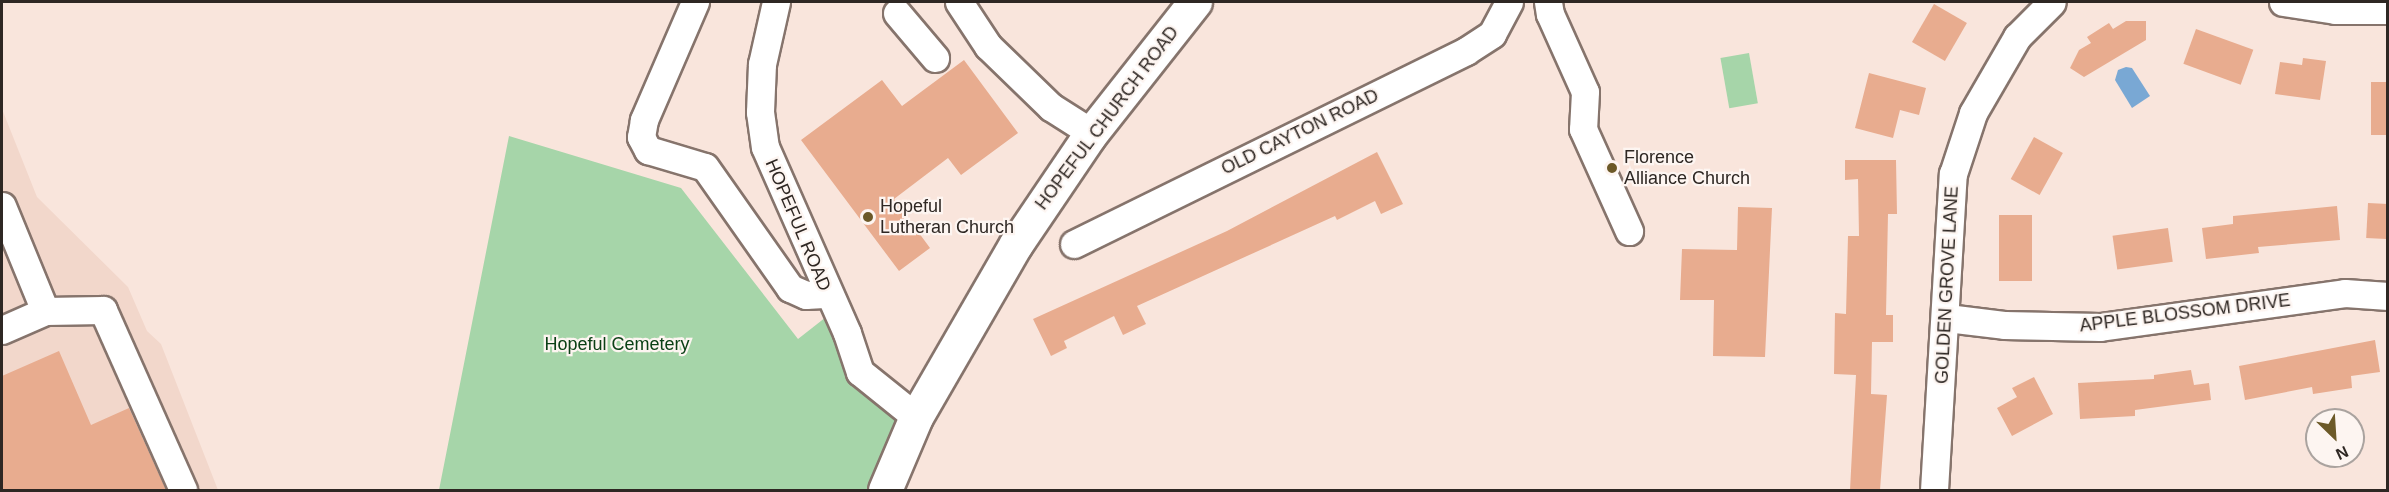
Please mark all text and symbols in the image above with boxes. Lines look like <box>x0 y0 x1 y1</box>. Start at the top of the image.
street label: HOPEFUL CHURCH ROAD <box>1031 22 1183 214</box>
street label: OLD CAYTON ROAD <box>1218 85 1382 179</box>
place label: Florence Alliance Church <box>1624 147 1750 190</box>
street label: HOPEFUL ROAD <box>760 155 836 295</box>
marker: Florence Alliance Church <box>1605 161 1619 175</box>
street label: GOLDEN GROVE LANE <box>1931 186 1963 384</box>
place label: Hopeful Lutheran Church <box>880 196 1014 238</box>
marker: Hopeful Lutheran Church <box>861 210 875 224</box>
street label: APPLE BLOSSOM DRIVE <box>2078 289 2292 337</box>
park label: Hopeful Cemetery <box>544 333 690 355</box>
north arrow <box>2305 408 2365 468</box>
text: N <box>2333 443 2351 463</box>

